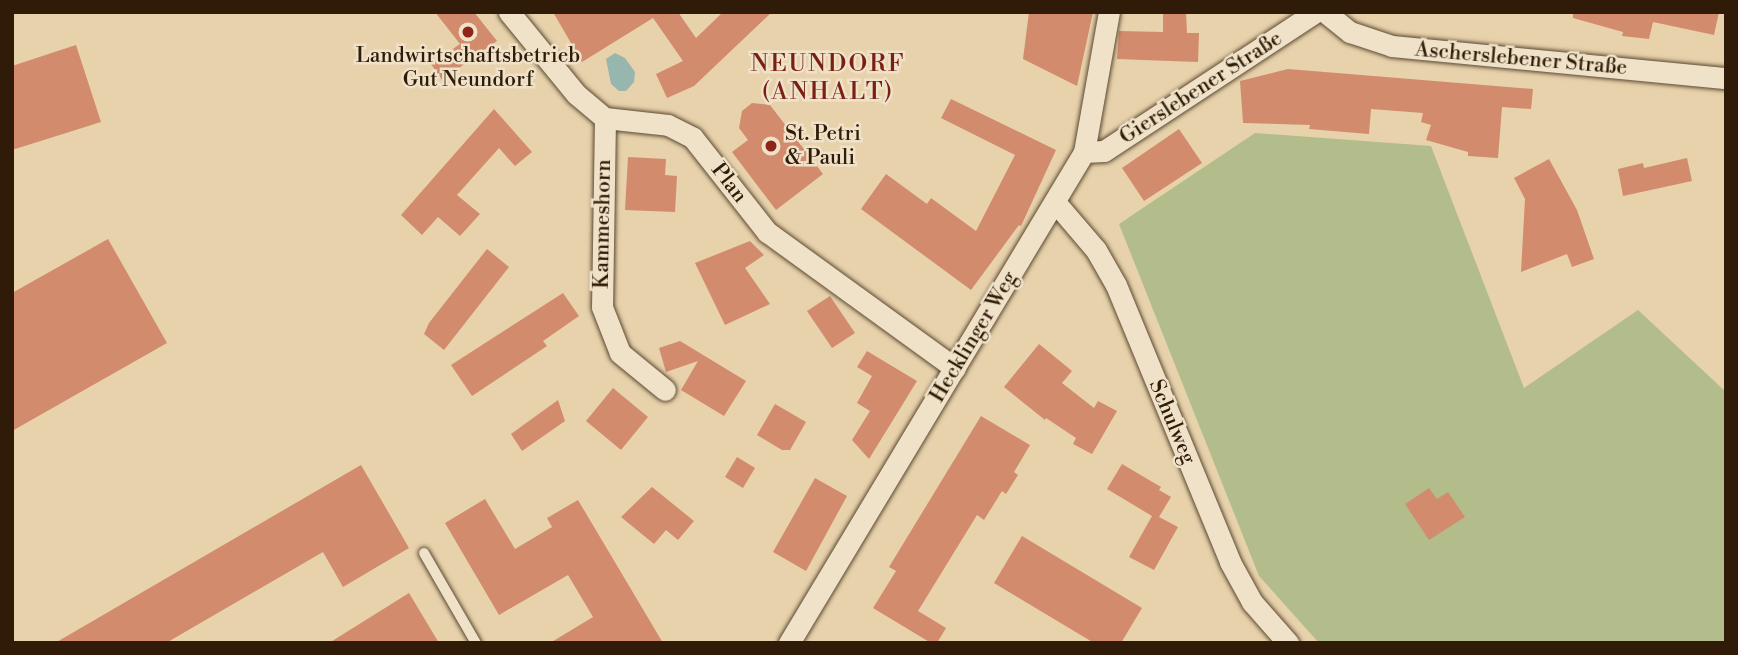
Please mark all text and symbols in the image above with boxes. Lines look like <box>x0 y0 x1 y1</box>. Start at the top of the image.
marker: Landwirtschaftsbetrieb Gut Neundorf <box>460 24 476 40</box>
street label: Gierslebener Straße <box>1115 26 1287 150</box>
street label: Ascherslebener Straße <box>1414 37 1628 81</box>
place label: Landwirtschaftsbetrieb Gut Neundorf <box>356 43 580 93</box>
district label: NEUNDORF (ANHALT) <box>751 51 905 107</box>
place label: St. Petri & Pauli <box>785 121 861 171</box>
marker: St. Petri & Pauli <box>763 138 779 154</box>
street label: Plan <box>706 158 752 208</box>
street label: Kammeshorn <box>589 159 617 289</box>
street label: Hecklinger Weg <box>925 267 1023 407</box>
street label: Schulweg <box>1143 376 1201 468</box>

